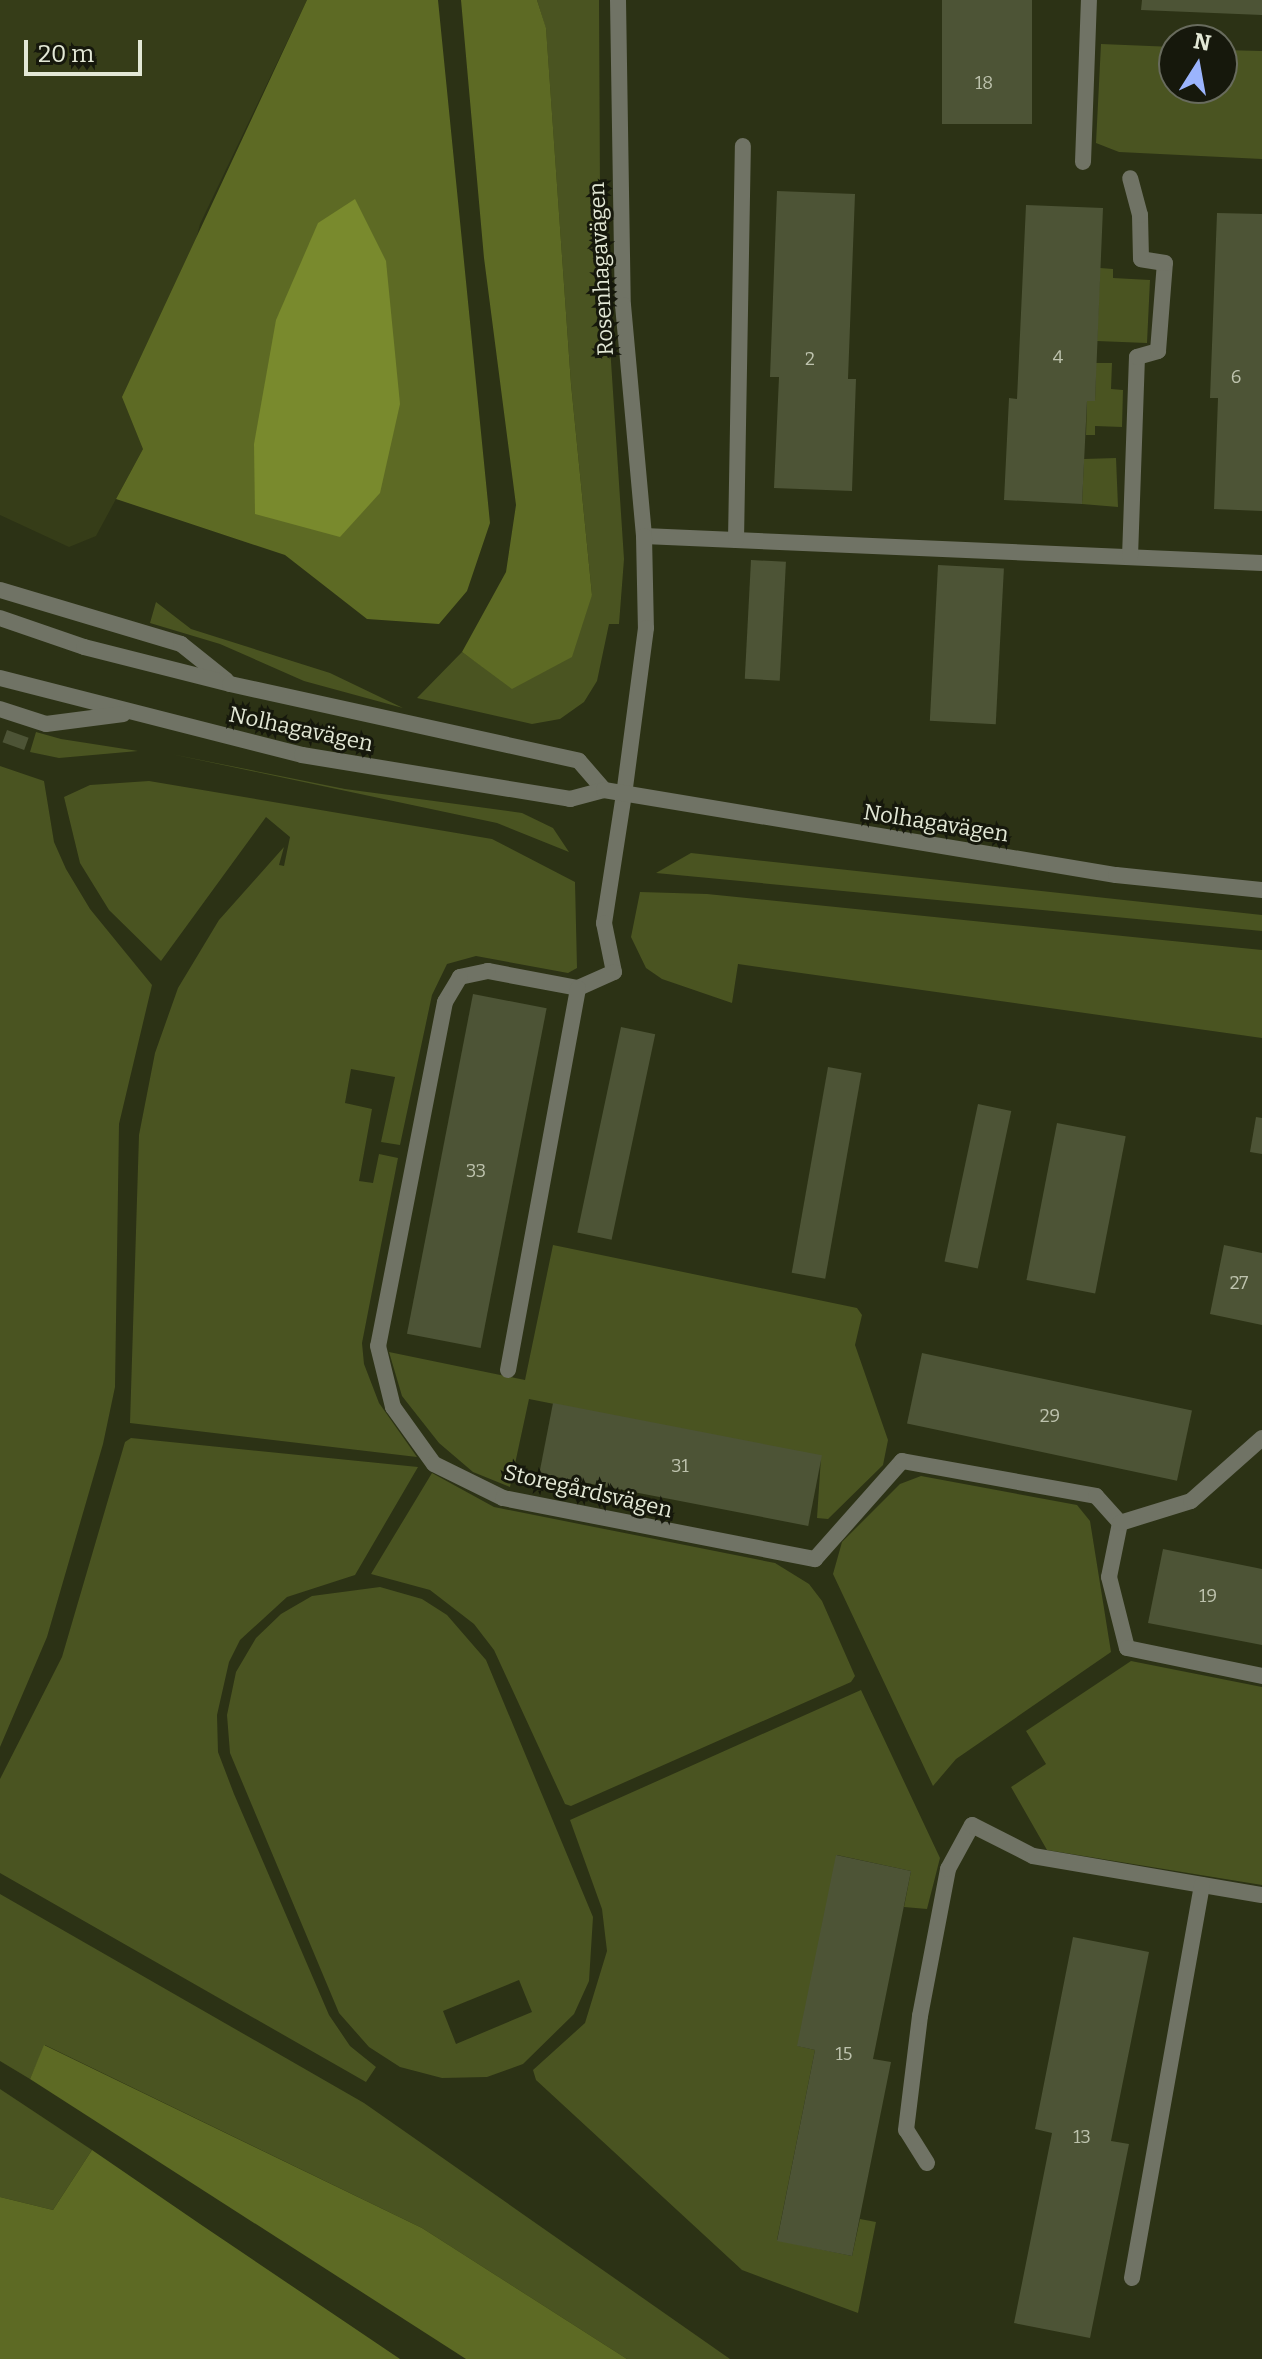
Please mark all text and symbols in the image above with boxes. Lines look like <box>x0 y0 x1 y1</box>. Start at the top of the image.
scale bar <box>28 24 146 74</box>
north arrow <box>1158 24 1238 104</box>
text: N <box>1191 27 1213 57</box>
text: 20 m <box>38 40 94 68</box>
house number: 18 <box>975 72 993 94</box>
street label: Rosenhagavägen <box>583 182 619 356</box>
house number: 4 <box>1053 346 1063 368</box>
house number: 2 <box>805 348 815 370</box>
house number: 6 <box>1231 366 1241 388</box>
street label: Nolhagavägen <box>227 701 375 757</box>
street label: Nolhagavägen <box>862 799 1010 847</box>
house number: 33 <box>466 1160 486 1182</box>
house number: 27 <box>1230 1272 1248 1294</box>
house number: 29 <box>1040 1405 1060 1427</box>
house number: 31 <box>671 1455 689 1477</box>
street label: Storegårdsvägen <box>501 1459 675 1523</box>
house number: 19 <box>1199 1585 1217 1607</box>
house number: 15 <box>836 2043 852 2065</box>
house number: 13 <box>1073 2126 1091 2148</box>

